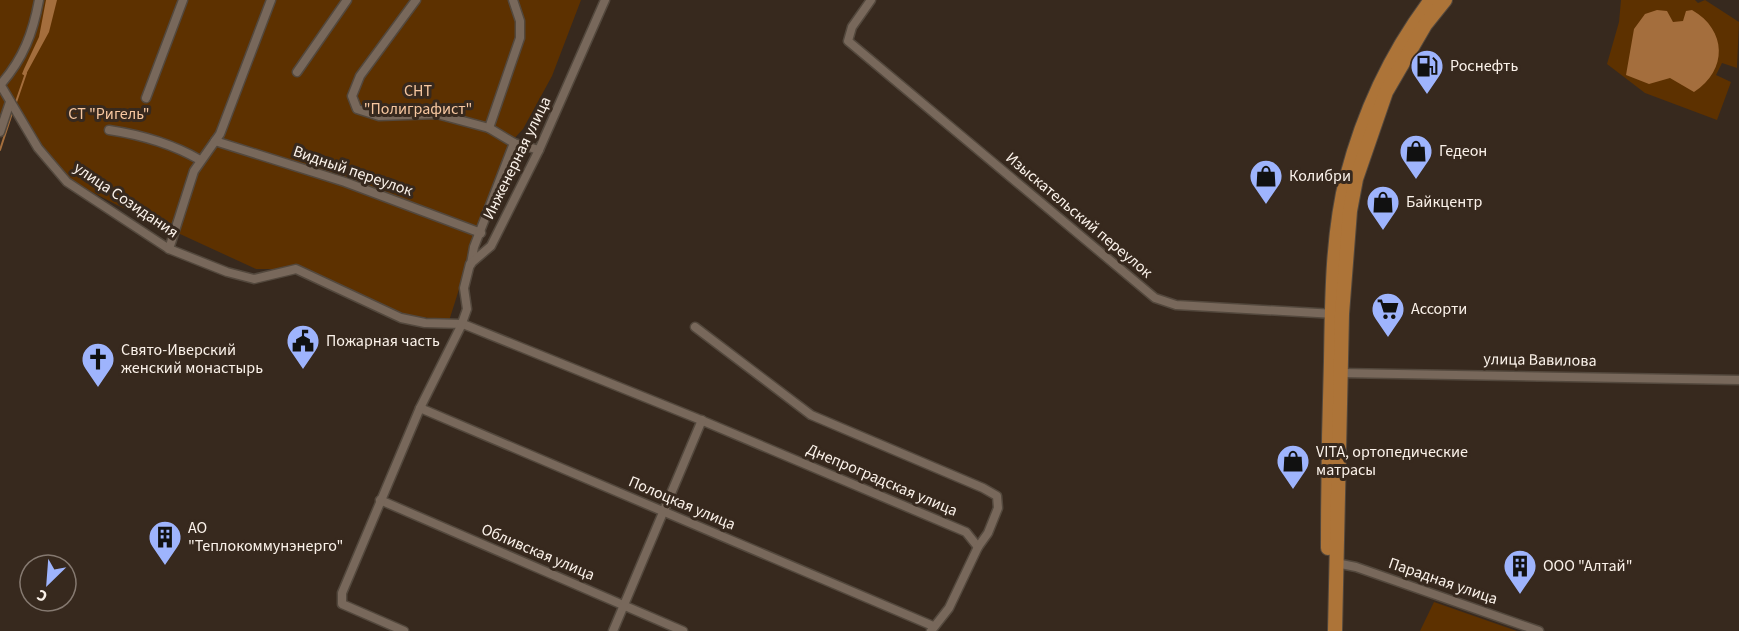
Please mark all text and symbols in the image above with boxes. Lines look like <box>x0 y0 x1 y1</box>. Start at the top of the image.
fuel station icon: Роснефть <box>1409 48 1445 95</box>
place label: Роснефть <box>1450 55 1518 77</box>
park label: СНТ "Полиграфист" <box>364 80 472 120</box>
street label: Инженерная улица <box>478 93 556 223</box>
park label: СТ "Ригель" <box>68 103 150 125</box>
shop icon: Гедеон <box>1398 133 1434 180</box>
street label: Видный переулок <box>290 140 416 202</box>
place label: Гедеон <box>1439 140 1487 162</box>
street label: Изыскательский переулок <box>1001 147 1157 283</box>
street label: улица Созидания <box>69 157 183 243</box>
shop icon: Колибри <box>1248 158 1284 205</box>
place label: Колибри <box>1289 165 1351 187</box>
shop icon: Байкцентр <box>1365 184 1401 231</box>
place label: Байкцентр <box>1406 191 1483 213</box>
supermarket icon: Ассорти <box>1370 291 1406 338</box>
place label: Ассорти <box>1411 298 1467 320</box>
public building icon: Пожарная часть <box>285 323 321 370</box>
place label: Пожарная часть <box>326 330 440 352</box>
place label: Свято-Иверский женский монастырь <box>121 339 263 379</box>
church icon: Свято-Иверский женский монастырь <box>80 341 116 388</box>
street label: улица Вавилова <box>1483 348 1597 372</box>
street label: Днепроградская улица <box>803 438 961 522</box>
place label: VITA, ортопедические матрасы <box>1316 441 1468 481</box>
shop icon: VITA, ортопедические матрасы <box>1275 443 1311 490</box>
street label: Полоцкая улица <box>625 471 739 535</box>
place label: АО "Теплокоммунэнерго" <box>188 517 343 557</box>
street label: Обливская улица <box>478 518 598 586</box>
building icon: АО "Теплокоммунэнерго" <box>147 519 183 566</box>
building icon: ООО "Алтай" <box>1502 548 1538 595</box>
street label: Парадная улица <box>1385 552 1501 610</box>
north arrow <box>18 553 78 613</box>
place label: ООО "Алтай" <box>1543 555 1632 577</box>
text: С <box>33 584 51 608</box>

